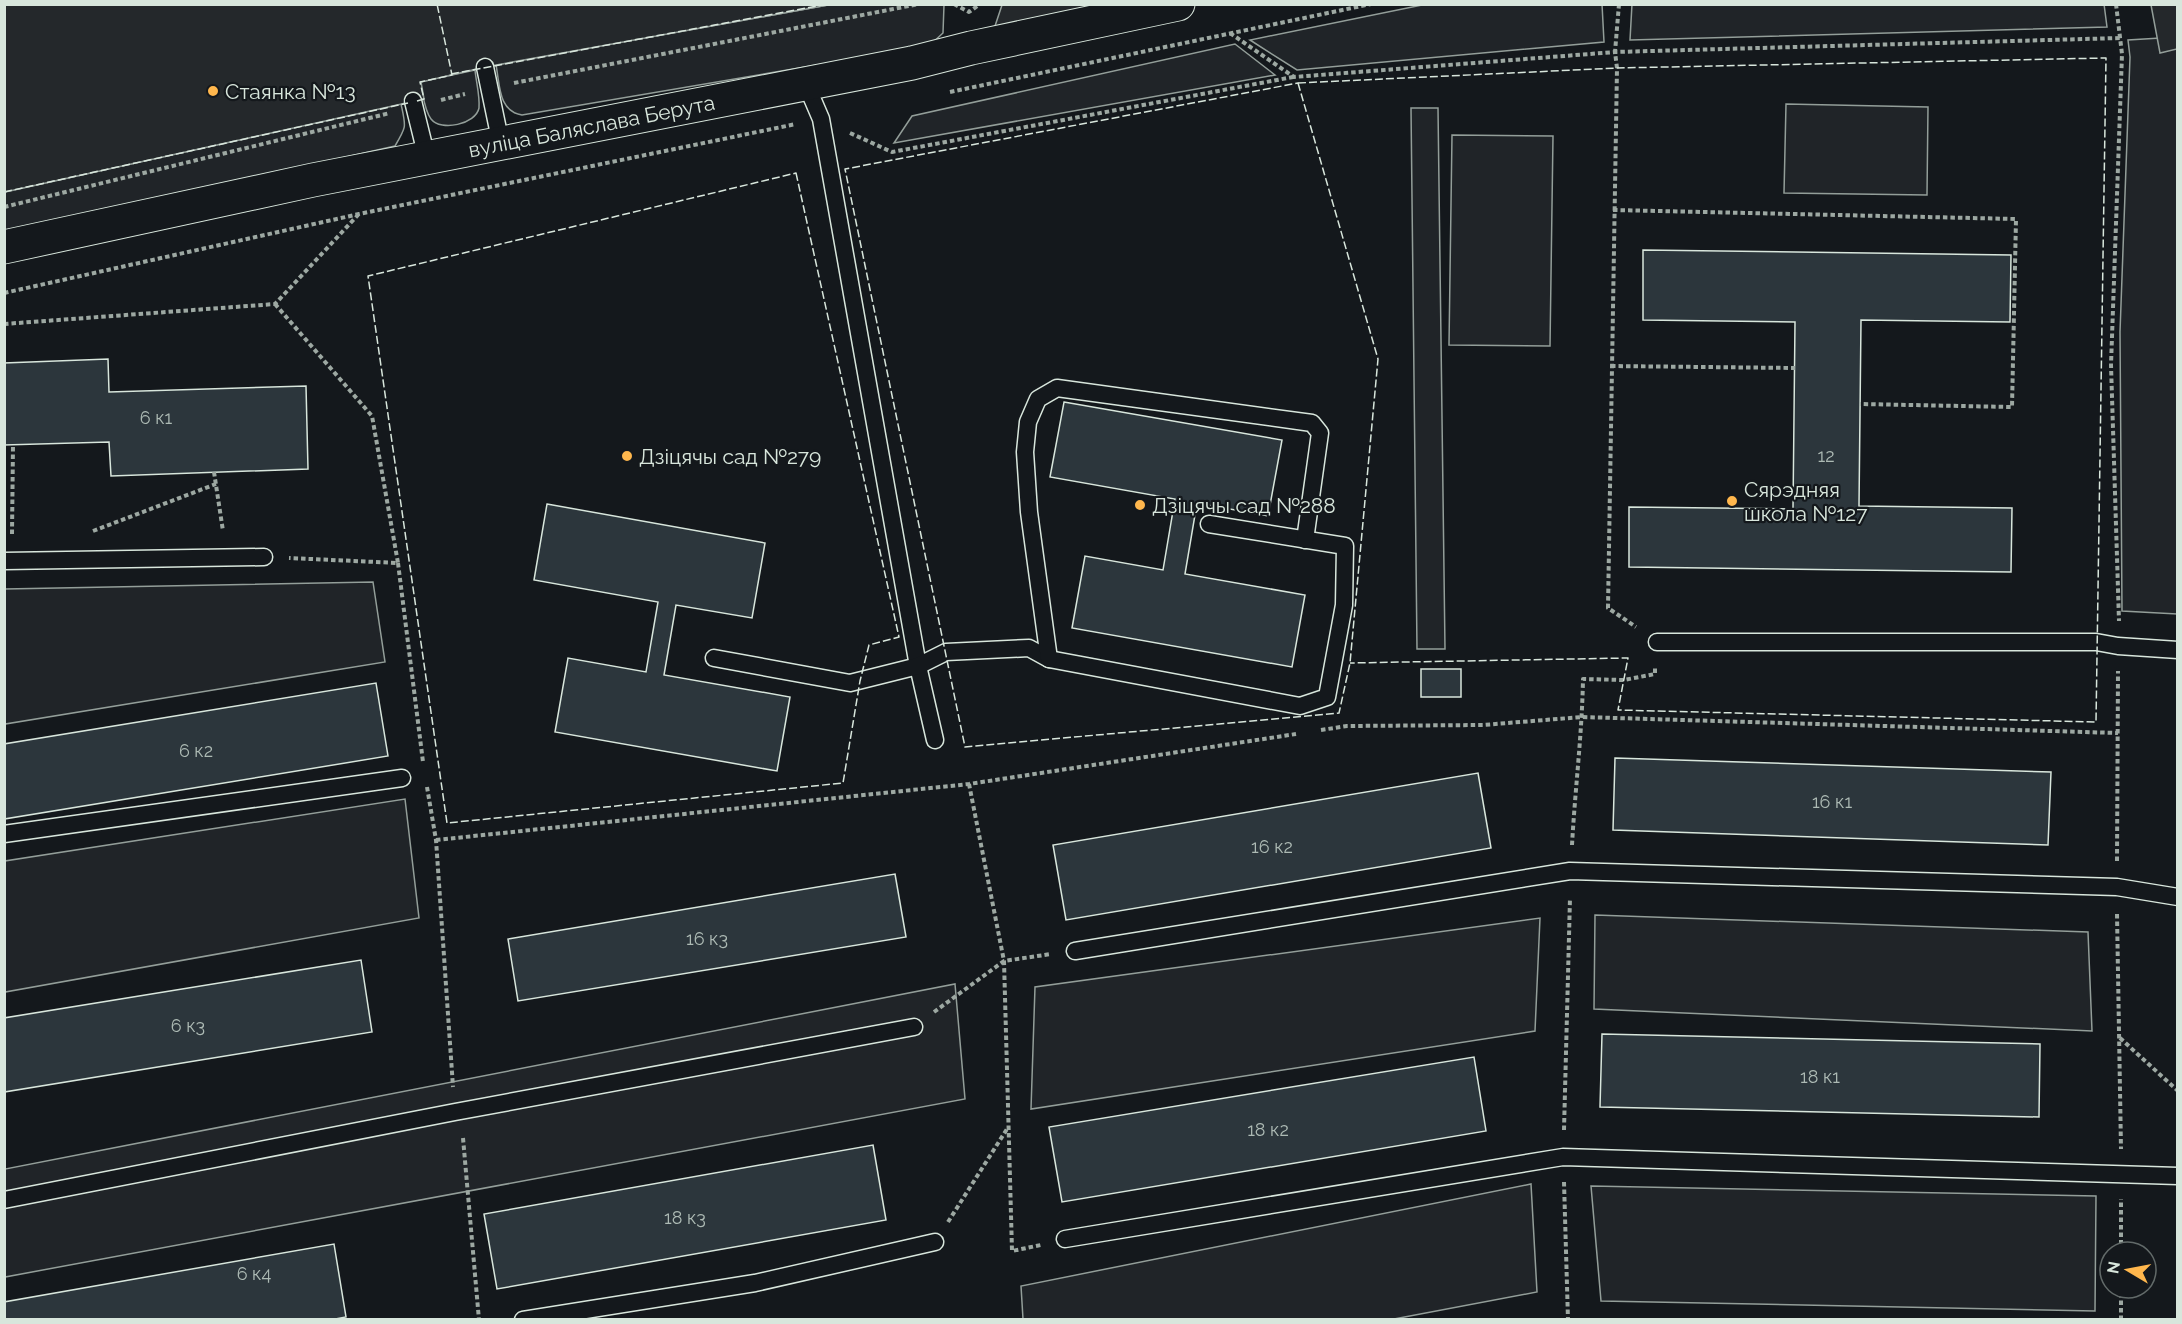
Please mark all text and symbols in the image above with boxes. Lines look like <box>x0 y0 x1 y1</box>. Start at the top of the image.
place label: Стаянка №13 <box>225 79 356 104</box>
marker: Стаянка №13 <box>206 84 220 98</box>
street label: вуліца Баляслава Берута <box>466 89 717 162</box>
house number: 6 к1 <box>140 407 173 428</box>
place label: Дзіцячы сад №279 <box>639 444 821 469</box>
house number: 12 <box>1817 445 1835 466</box>
marker: Дзіцячы сад №279 <box>620 449 634 463</box>
place label: Сярэдняя школа №127 <box>1744 477 1868 526</box>
place label: Дзіцячы сад №288 <box>1152 493 1336 518</box>
marker: Сярэдняя школа №127 <box>1725 494 1739 508</box>
marker: Дзіцячы сад №288 <box>1133 498 1147 512</box>
house number: 6 к2 <box>179 740 213 761</box>
house number: 16 к1 <box>1812 791 1852 812</box>
house number: 16 к2 <box>1251 836 1293 857</box>
house number: 16 к3 <box>686 928 728 949</box>
house number: 6 к3 <box>171 1015 205 1036</box>
house number: 18 к1 <box>1800 1066 1840 1087</box>
house number: 18 к2 <box>1247 1119 1289 1140</box>
house number: 18 к3 <box>664 1207 706 1228</box>
north arrow <box>2098 1240 2158 1300</box>
text: N <box>2103 1260 2124 1275</box>
house number: 6 к4 <box>237 1263 271 1284</box>

